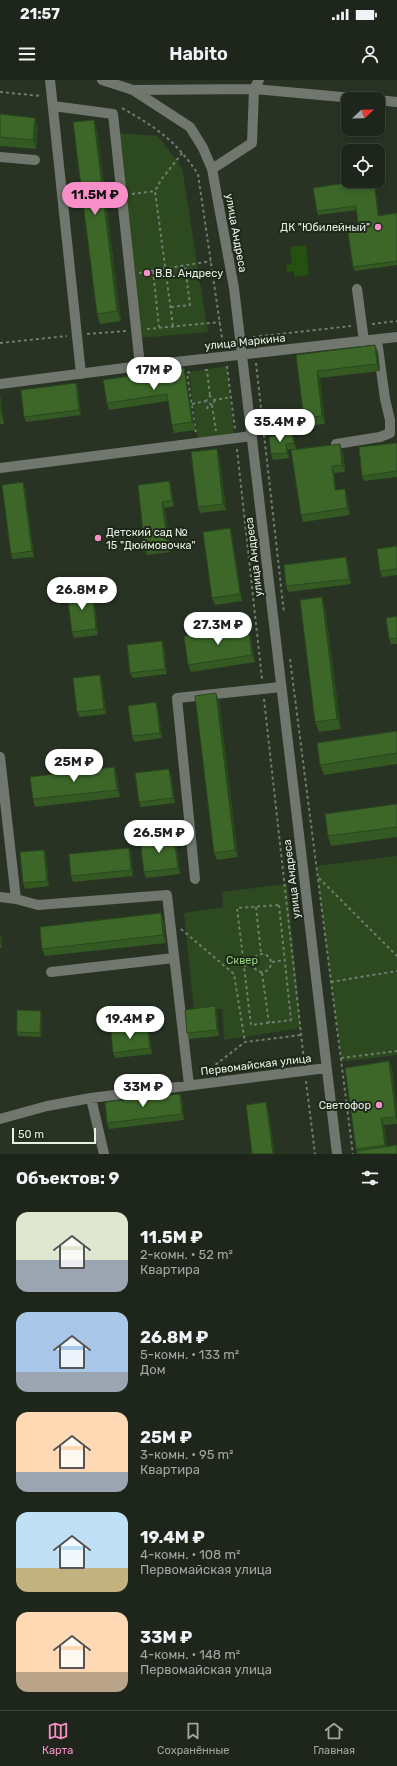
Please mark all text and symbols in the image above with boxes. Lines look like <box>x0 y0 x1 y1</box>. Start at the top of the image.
text: 21:57 <box>20 5 60 23</box>
icon: menu <box>16 43 38 65</box>
text: Habito <box>169 43 228 65</box>
icon: person <box>359 43 381 65</box>
north arrow <box>341 92 385 136</box>
map controls <box>341 92 385 188</box>
button: locate <box>341 144 385 188</box>
pin: 11.5M ₽ <box>58 182 132 216</box>
text: 11.5M ₽ <box>71 187 119 202</box>
street label: улица Андреса <box>223 193 249 273</box>
place label: ДК "Юбилейный" <box>280 221 370 234</box>
marker: ДК "Юбилейный" <box>373 222 383 232</box>
place label: В.В. Андресу <box>155 267 223 280</box>
marker: В.В. Андресу <box>142 268 152 278</box>
street label: улица Маркина <box>204 331 286 353</box>
pin: 17M ₽ <box>126 357 182 391</box>
text: 17M ₽ <box>136 362 172 377</box>
pin: 35.4M ₽ <box>243 409 317 443</box>
text: 35.4M ₽ <box>254 414 306 429</box>
street label: улица Андреса <box>243 517 265 597</box>
place label: Детский сад № 15 "Дюймовочка" <box>106 526 196 552</box>
marker: Детский сад № 15 "Дюймовочка" <box>93 533 103 543</box>
pin: 26.8M ₽ <box>45 577 119 611</box>
text: 26.8M ₽ <box>56 582 108 597</box>
pin: 27.3M ₽ <box>181 612 255 646</box>
text: 27.3M ₽ <box>193 617 243 632</box>
pin: 25M ₽ <box>46 749 102 783</box>
text: 25M ₽ <box>54 754 94 769</box>
pin: 26.5M ₽ <box>122 820 196 854</box>
text: 26.5M ₽ <box>133 825 185 840</box>
street label: улица Андреса <box>281 839 303 919</box>
park label: Сквер <box>226 954 258 967</box>
pin: 19.4M ₽ <box>93 1006 167 1040</box>
text: 19.4M ₽ <box>105 1011 155 1026</box>
street label: Первомайская улица <box>200 1052 312 1078</box>
pin: 33M ₽ <box>115 1074 171 1108</box>
text: 33M ₽ <box>123 1079 163 1094</box>
place label: Светофор <box>319 1099 371 1112</box>
marker: Светофор <box>374 1100 384 1110</box>
scale bar <box>12 1126 96 1145</box>
text: 50 m <box>18 1128 44 1141</box>
icon: filters <box>359 1167 381 1189</box>
text: Объектов: 9 <box>16 1168 119 1188</box>
text: 11.5M ₽ <box>140 1227 203 1247</box>
icon: home <box>48 1228 96 1276</box>
text: 2-комн. · 52 m² <box>140 1247 233 1262</box>
text: Квартира <box>140 1262 200 1277</box>
text: 26.8M ₽ <box>140 1327 208 1347</box>
icon: home <box>48 1328 96 1376</box>
text: 5-комн. · 133 m² <box>140 1347 239 1362</box>
text: Дом <box>140 1362 166 1377</box>
text: 25M ₽ <box>140 1427 192 1447</box>
icon: home <box>48 1428 96 1476</box>
text: 3-комн. · 95 m² <box>140 1447 234 1462</box>
text: Квартира <box>140 1462 200 1477</box>
text: 19.4M ₽ <box>140 1527 205 1547</box>
icon: home <box>48 1528 96 1576</box>
text: 4-комн. · 108 m² <box>140 1547 240 1562</box>
text: Первомайская улица <box>140 1562 272 1577</box>
text: 33M ₽ <box>140 1627 192 1647</box>
icon: home <box>48 1628 96 1676</box>
text: 4-комн. · 148 m² <box>140 1647 240 1662</box>
text: Первомайская улица <box>140 1662 272 1677</box>
tab: Карта <box>42 1720 73 1757</box>
tab: Сохранённые <box>157 1720 229 1757</box>
tab: Главная <box>313 1720 355 1757</box>

